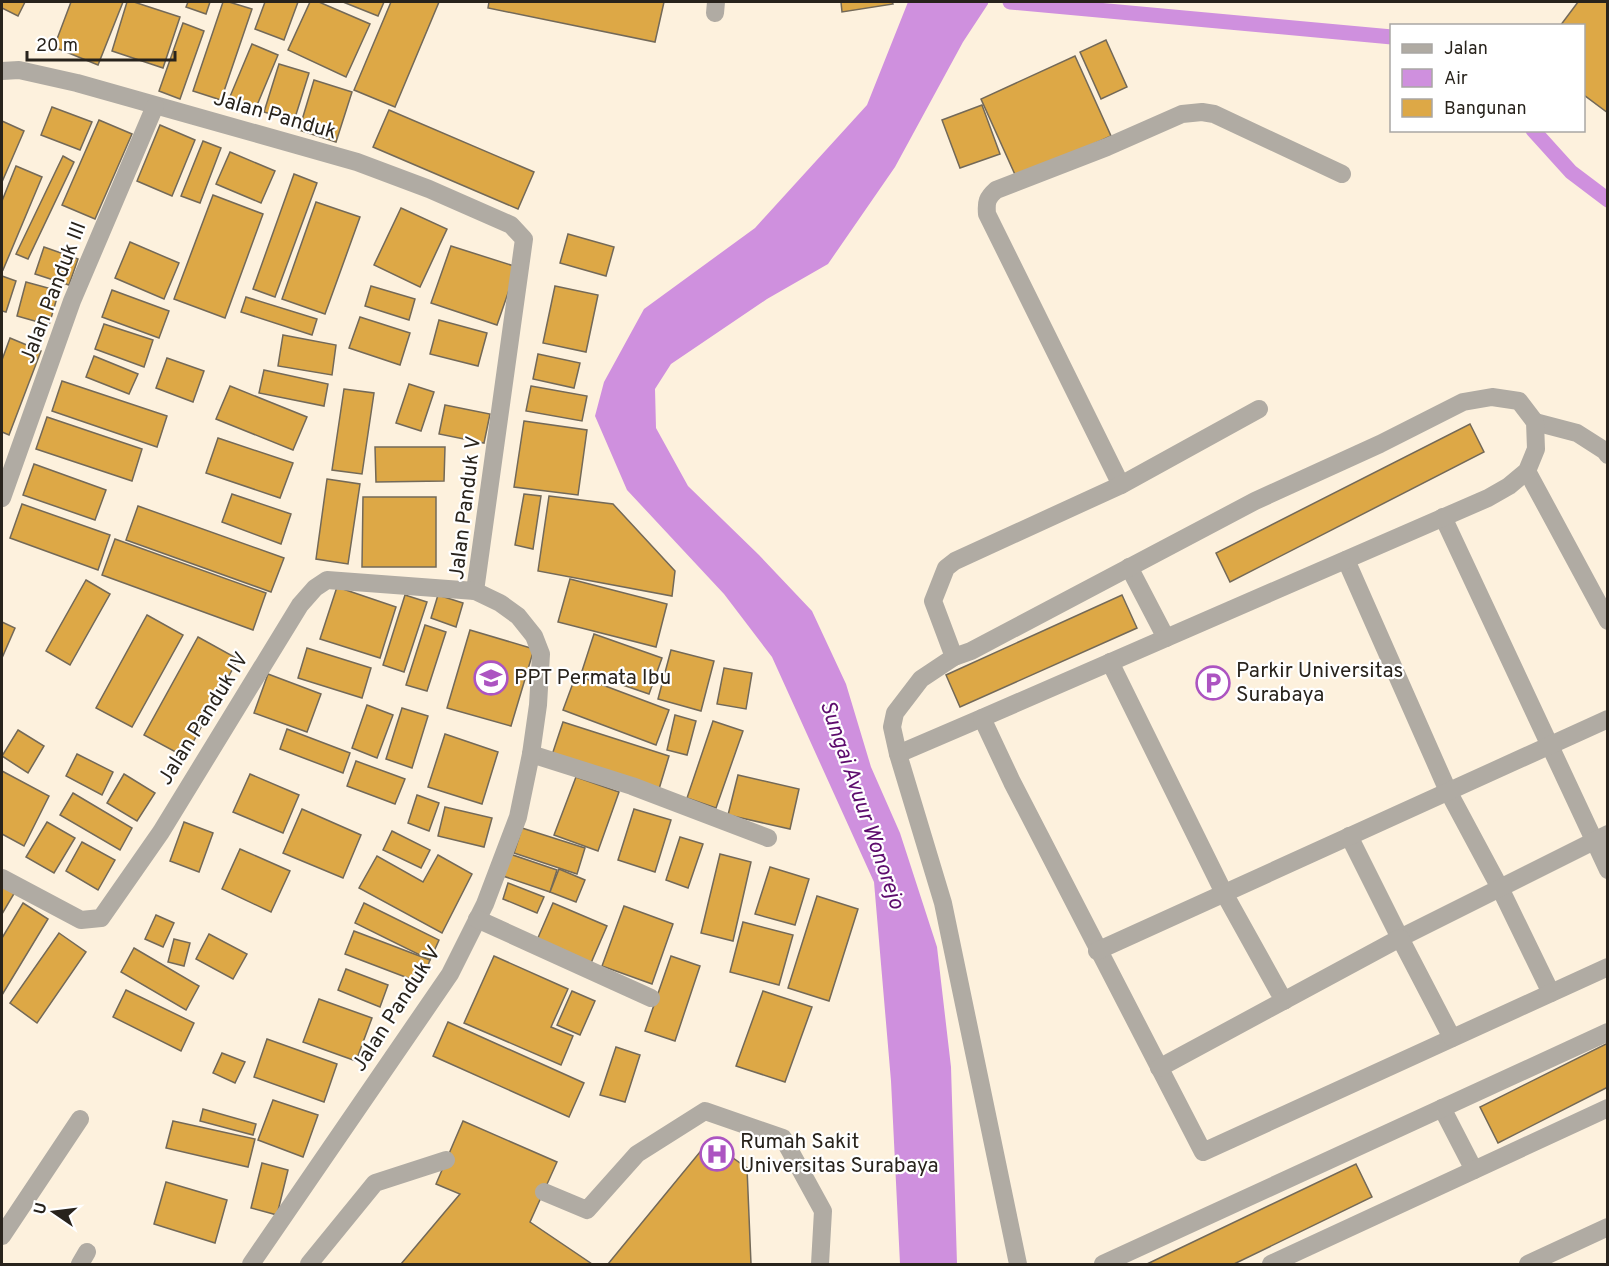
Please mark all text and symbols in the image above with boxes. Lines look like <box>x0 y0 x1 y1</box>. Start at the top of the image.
scale bar <box>27 24 176 62</box>
legend <box>1390 24 1585 132</box>
text: 20 m <box>36 35 78 58</box>
text: Jalan <box>1444 38 1488 61</box>
text: Air <box>1444 68 1468 91</box>
street label: Jalan Panduk <box>210 86 340 146</box>
text: Bangunan <box>1444 98 1527 121</box>
street label: Jalan Panduk III <box>15 218 93 368</box>
street label: Jalan Panduk V <box>444 434 488 582</box>
street label: Jalan Panduk IV <box>152 648 256 790</box>
place label: Parkir Universitas Surabaya <box>1236 658 1403 709</box>
school or university icon: PPT Permata Ibu <box>473 660 509 696</box>
place label: PPT Permata Ibu <box>514 665 671 692</box>
parking icon: Parkir Universitas Surabaya <box>1195 665 1231 701</box>
water label: Sungai Avuur Wonorejo <box>813 697 910 913</box>
street label: Jalan Panduk V <box>346 941 448 1077</box>
place label: Rumah Sakit Universitas Surabaya <box>740 1129 939 1180</box>
hospital icon: Rumah Sakit Universitas Surabaya <box>699 1136 735 1172</box>
north arrow <box>24 1182 84 1242</box>
text: U <box>30 1201 52 1217</box>

